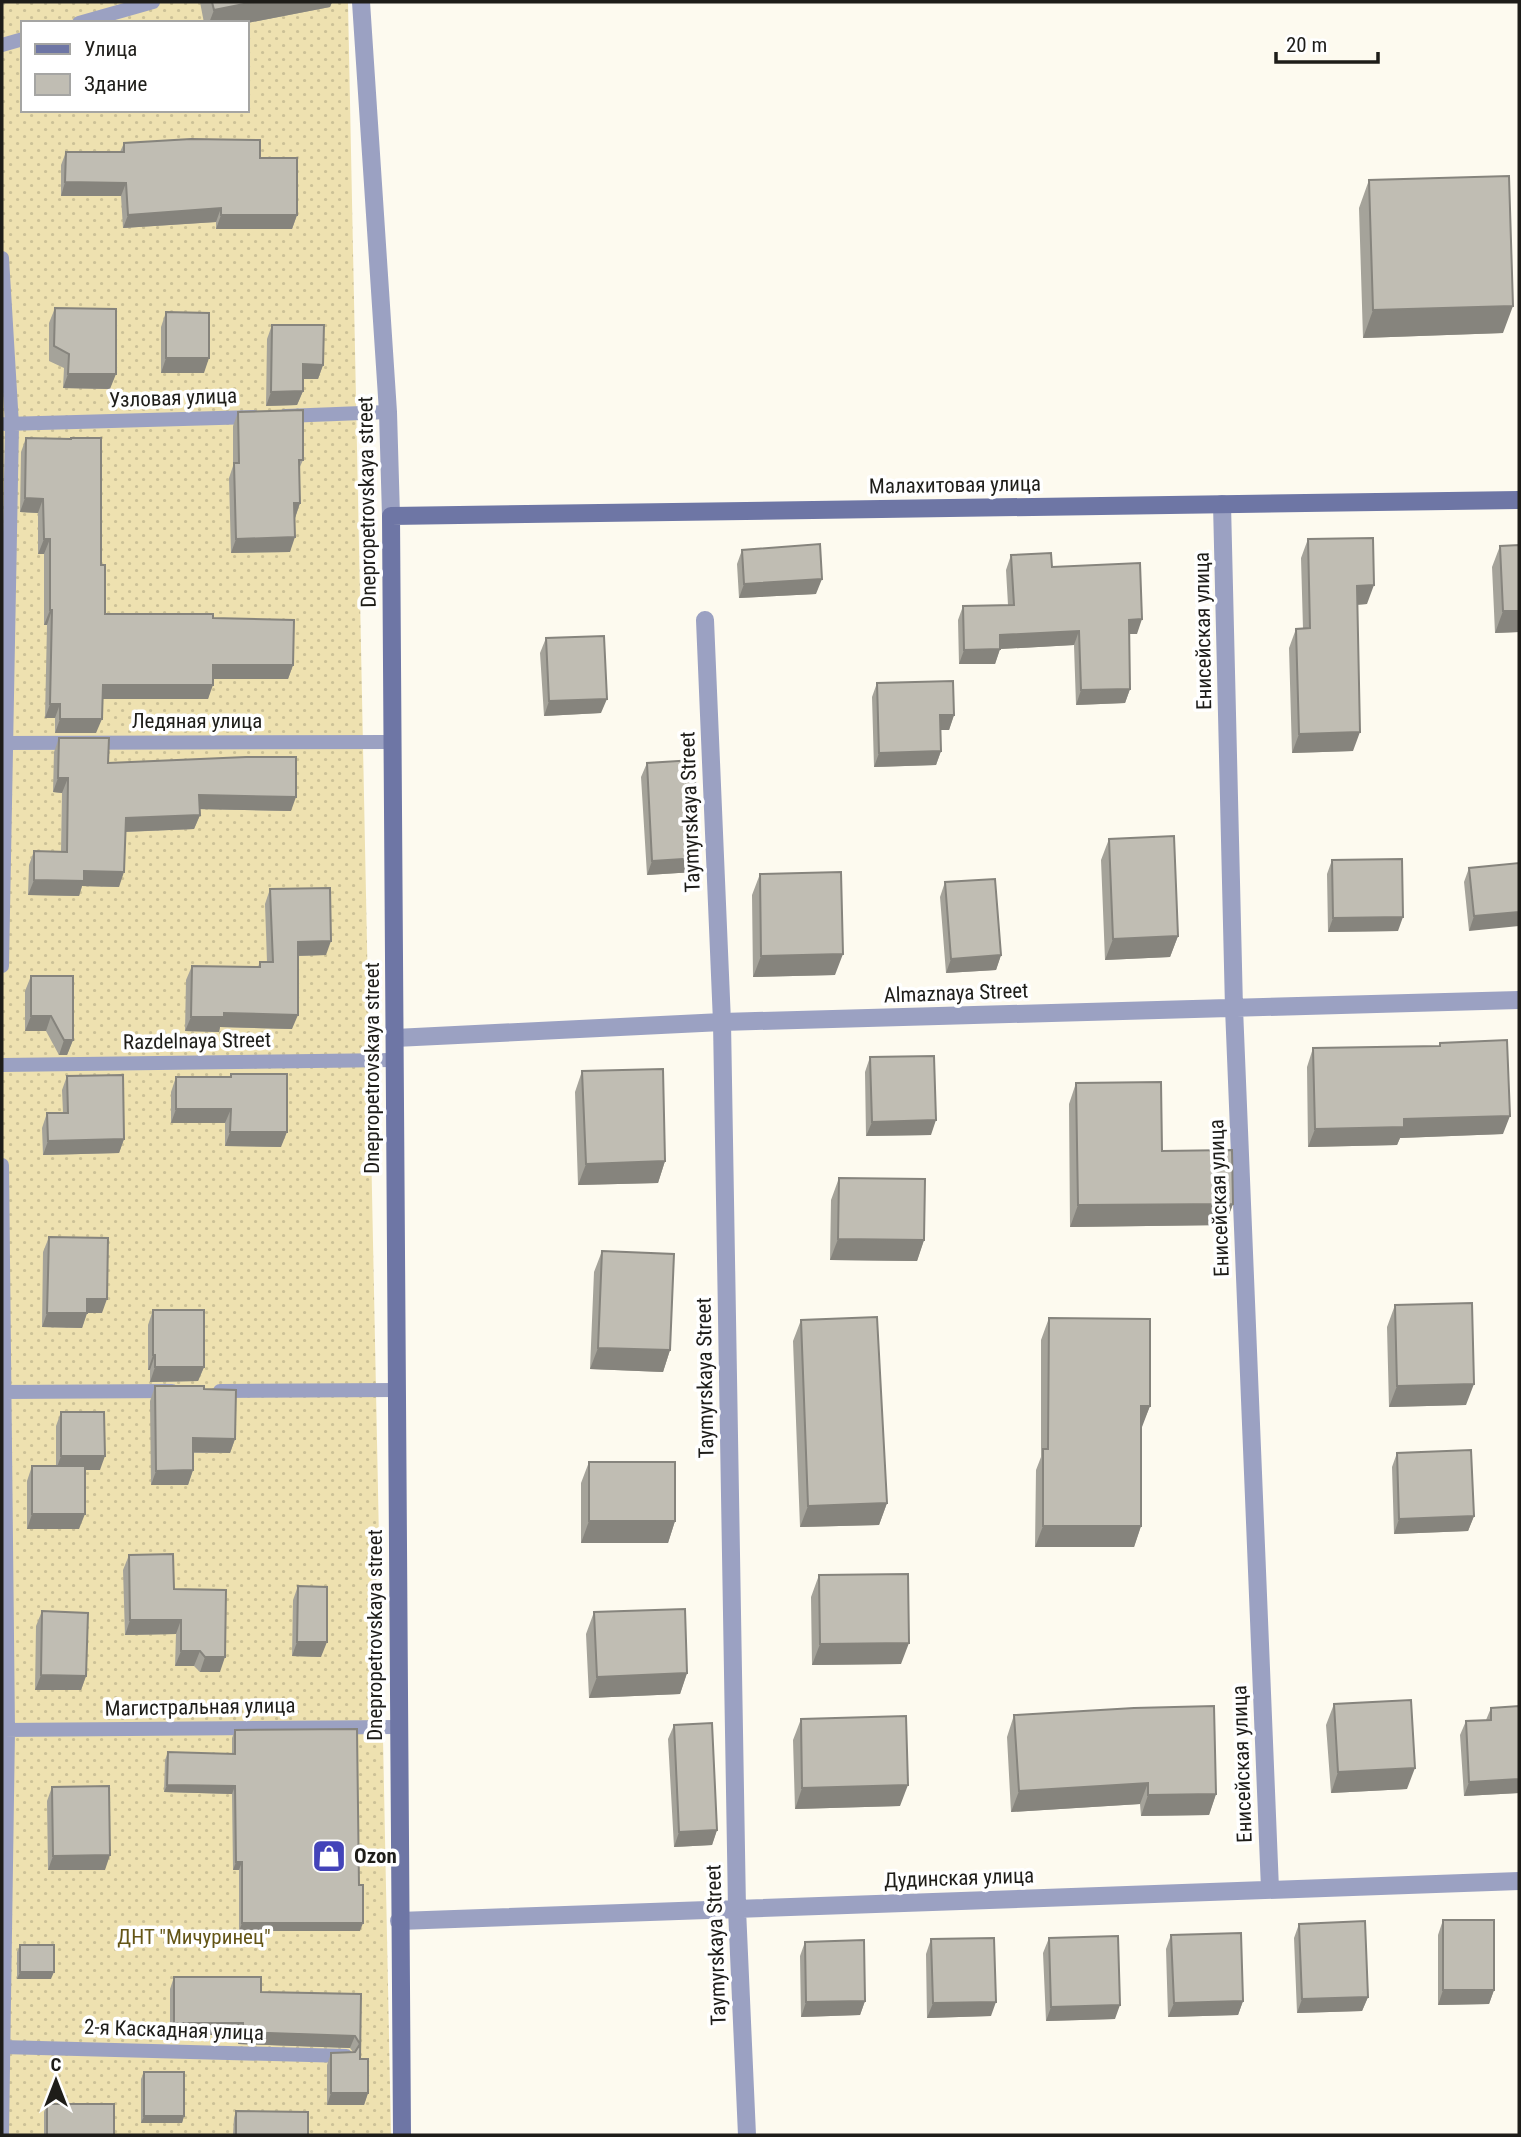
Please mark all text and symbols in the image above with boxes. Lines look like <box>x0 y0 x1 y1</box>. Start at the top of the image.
legend <box>21 21 248 112</box>
scale bar <box>1276 21 1378 65</box>
text: 20 m <box>1286 33 1327 57</box>
text: Улица <box>84 37 137 61</box>
text: Здание <box>84 72 148 96</box>
street label: Узловая улица <box>109 384 237 412</box>
street label: Dnepropetrovskaya street <box>353 396 381 608</box>
street label: Малахитовая улица <box>869 472 1041 498</box>
street label: Енисейская улица <box>1190 552 1216 710</box>
street label: Ледяная улица <box>132 709 262 733</box>
street label: Taymyrskaya Street <box>675 731 705 893</box>
street label: Dnepropetrovskaya street <box>360 962 384 1174</box>
street label: Almaznaya Street <box>883 978 1029 1008</box>
street label: Razdelnaya Street <box>123 1028 271 1054</box>
street label: Енисейская улица <box>1204 1119 1234 1277</box>
street label: Taymyrskaya Street <box>692 1297 718 1459</box>
street label: Dnepropetrovskaya street <box>363 1529 387 1741</box>
street label: Енисейская улица <box>1227 1685 1257 1843</box>
street label: Магистральная улица <box>104 1693 296 1721</box>
shop icon: Ozon <box>310 1837 348 1875</box>
place label: Ozon <box>354 1844 397 1868</box>
street label: Дудинская улица <box>883 1863 1035 1893</box>
street label: Taymyrskaya Street <box>701 1864 731 2026</box>
park label: ДНТ "Мичуринец" <box>117 1925 271 1949</box>
street label: 2-я Каскадная улица <box>84 2015 264 2045</box>
north arrow <box>21 2046 91 2116</box>
text: С <box>51 2053 62 2076</box>

